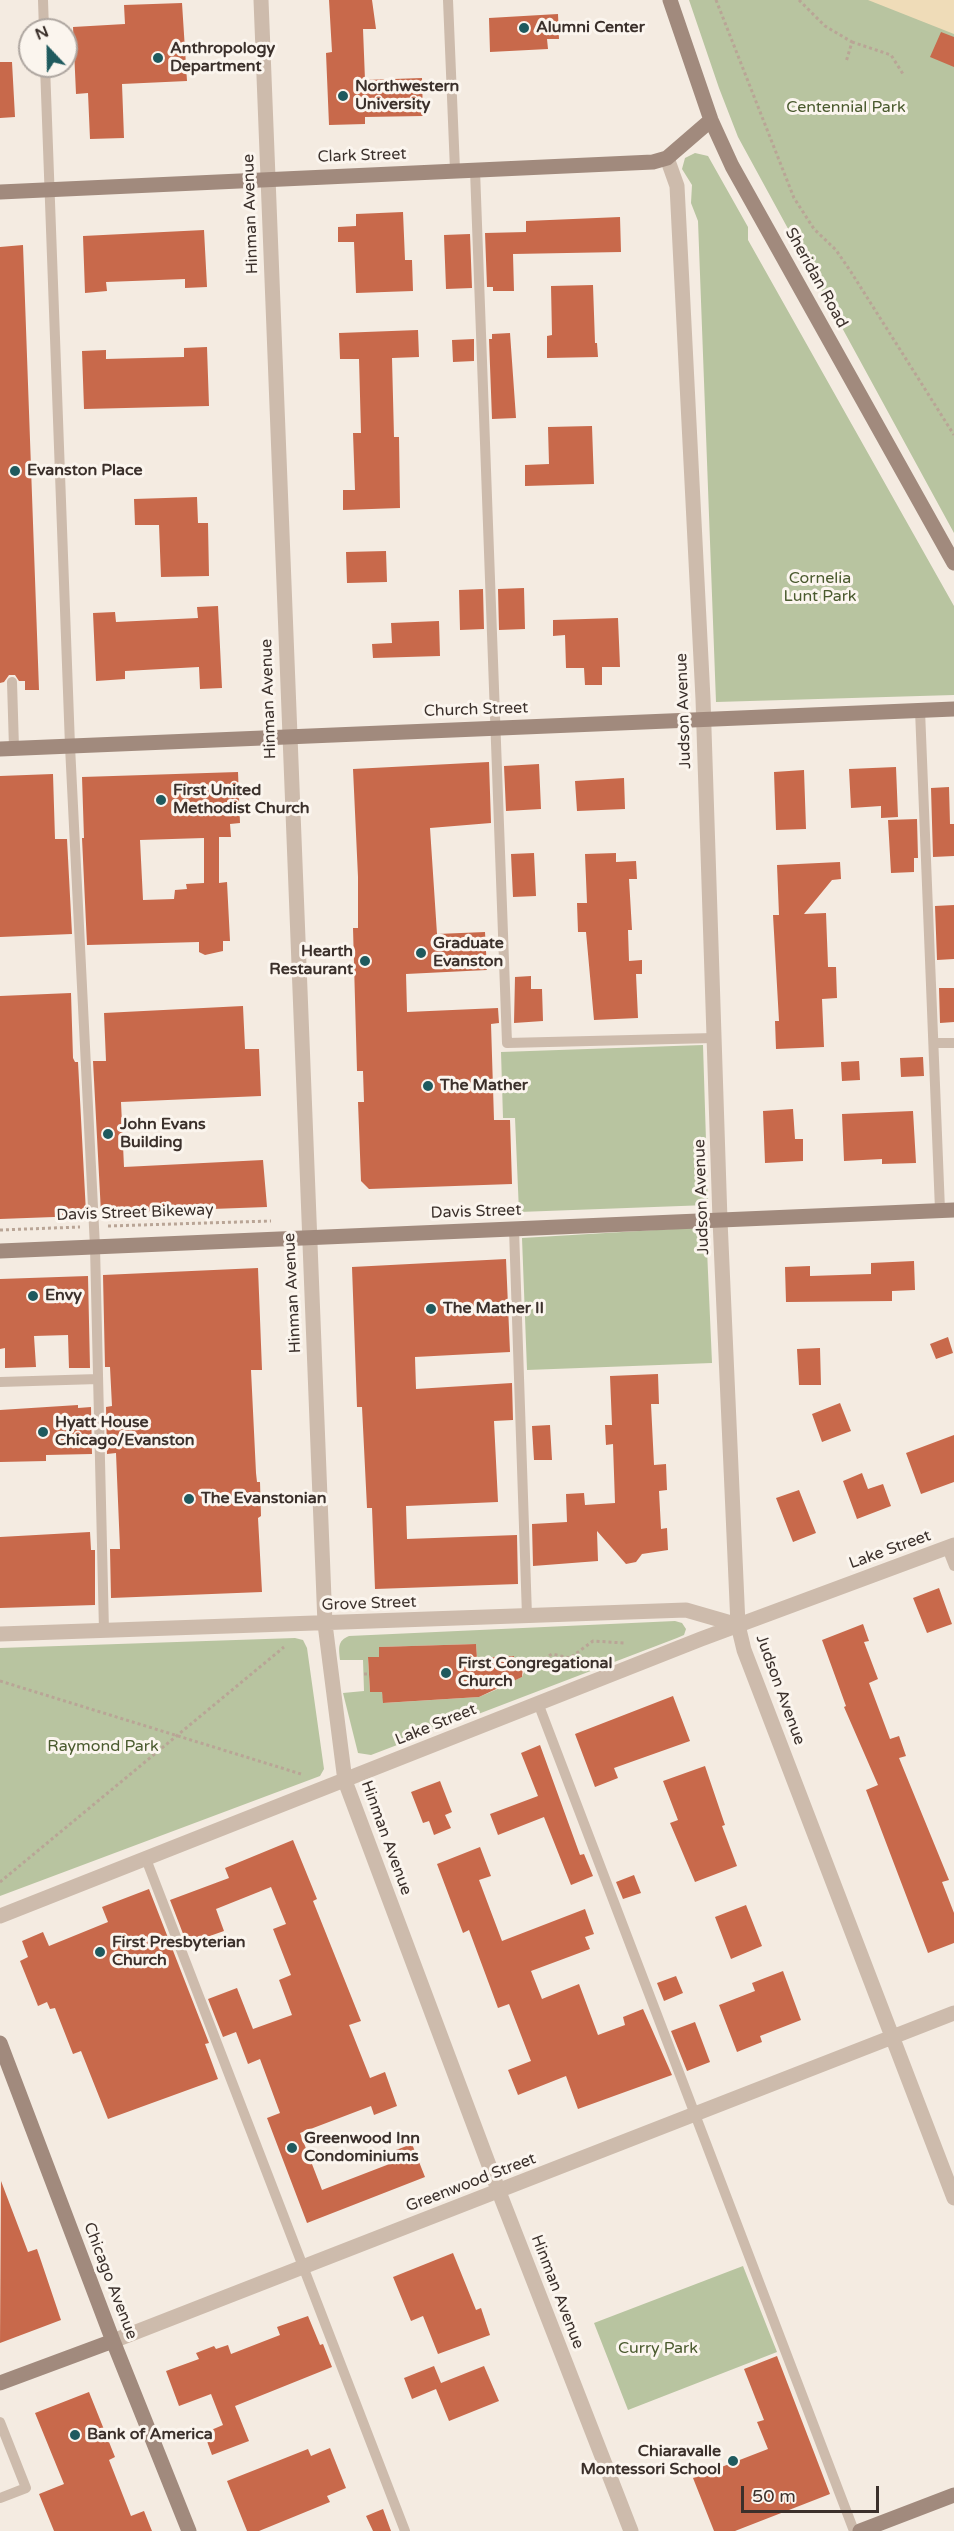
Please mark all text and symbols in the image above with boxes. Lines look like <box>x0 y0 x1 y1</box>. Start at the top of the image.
north arrow <box>18 18 78 78</box>
place label: Alumni Center <box>536 18 645 38</box>
text: N <box>32 21 52 45</box>
marker: Alumni Center <box>517 21 531 35</box>
place label: Anthropology Department <box>170 39 275 77</box>
marker: Anthropology Department <box>151 51 165 65</box>
place label: Northwestern University <box>355 77 459 115</box>
marker: Northwestern University <box>336 89 350 103</box>
park label: Centennial Park <box>786 98 906 118</box>
street label: Clark Street <box>317 145 407 167</box>
street label: Hinman Avenue <box>239 153 263 275</box>
street label: Sheridan Road <box>780 224 852 332</box>
place label: Evanston Place <box>27 461 142 481</box>
marker: Evanston Place <box>8 464 22 478</box>
park label: Cornelia Lunt Park <box>784 569 856 607</box>
street label: Hinman Avenue <box>257 638 281 760</box>
street label: Judson Avenue <box>672 653 696 769</box>
street label: Church Street <box>423 699 529 721</box>
place label: First United Methodist Church <box>173 781 310 819</box>
marker: First United Methodist Church <box>154 793 168 807</box>
place label: Graduate Evanston <box>433 934 504 972</box>
place label: Hearth Restaurant <box>269 942 353 980</box>
marker: Graduate Evanston <box>414 946 428 960</box>
marker: Hearth Restaurant <box>358 954 372 968</box>
place label: The Mather <box>440 1076 528 1096</box>
marker: The Mather <box>421 1079 435 1093</box>
place label: John Evans Building <box>120 1115 206 1153</box>
marker: John Evans Building <box>101 1127 115 1141</box>
street label: Judson Avenue <box>690 1139 714 1255</box>
street label: Davis Street Bikeway <box>56 1201 214 1225</box>
street label: Davis Street <box>430 1201 522 1223</box>
street label: Hinman Avenue <box>280 1232 306 1354</box>
place label: Envy <box>45 1286 82 1306</box>
marker: Envy <box>26 1289 40 1303</box>
place label: The Mather II <box>443 1299 544 1319</box>
marker: The Mather II <box>424 1302 438 1316</box>
place label: Hyatt House Chicago/Evanston <box>55 1413 194 1451</box>
marker: Hyatt House Chicago/Evanston <box>36 1425 50 1439</box>
place label: The Evanstonian <box>201 1489 326 1509</box>
marker: The Evanstonian <box>182 1492 196 1506</box>
street label: Lake Street <box>846 1526 934 1574</box>
street label: Grove Street <box>321 1593 417 1615</box>
street label: Judson Avenue <box>751 1632 809 1748</box>
place label: First Congregational Church <box>458 1654 612 1692</box>
marker: First Congregational Church <box>439 1666 453 1680</box>
street label: Lake Street <box>393 1700 479 1750</box>
park label: Raymond Park <box>47 1737 159 1757</box>
street label: Hinman Avenue <box>356 1778 416 1898</box>
place label: First Presbyterian Church <box>112 1933 246 1971</box>
marker: First Presbyterian Church <box>93 1945 107 1959</box>
place label: Greenwood Inn Condominiums <box>304 2129 420 2167</box>
marker: Greenwood Inn Condominiums <box>285 2141 299 2155</box>
street label: Greenwood Street <box>403 2149 539 2217</box>
street label: Chicago Avenue <box>79 2220 141 2342</box>
street label: Hinman Avenue <box>526 2232 588 2352</box>
park label: Curry Park <box>618 2339 698 2359</box>
place label: Bank of America <box>87 2425 213 2445</box>
marker: Bank of America <box>68 2428 82 2442</box>
place label: Chiaravalle Montessori School <box>581 2442 721 2480</box>
marker: Chiaravalle Montessori School <box>726 2454 740 2468</box>
scale bar <box>744 2474 882 2512</box>
text: 50 m <box>752 2485 796 2507</box>

